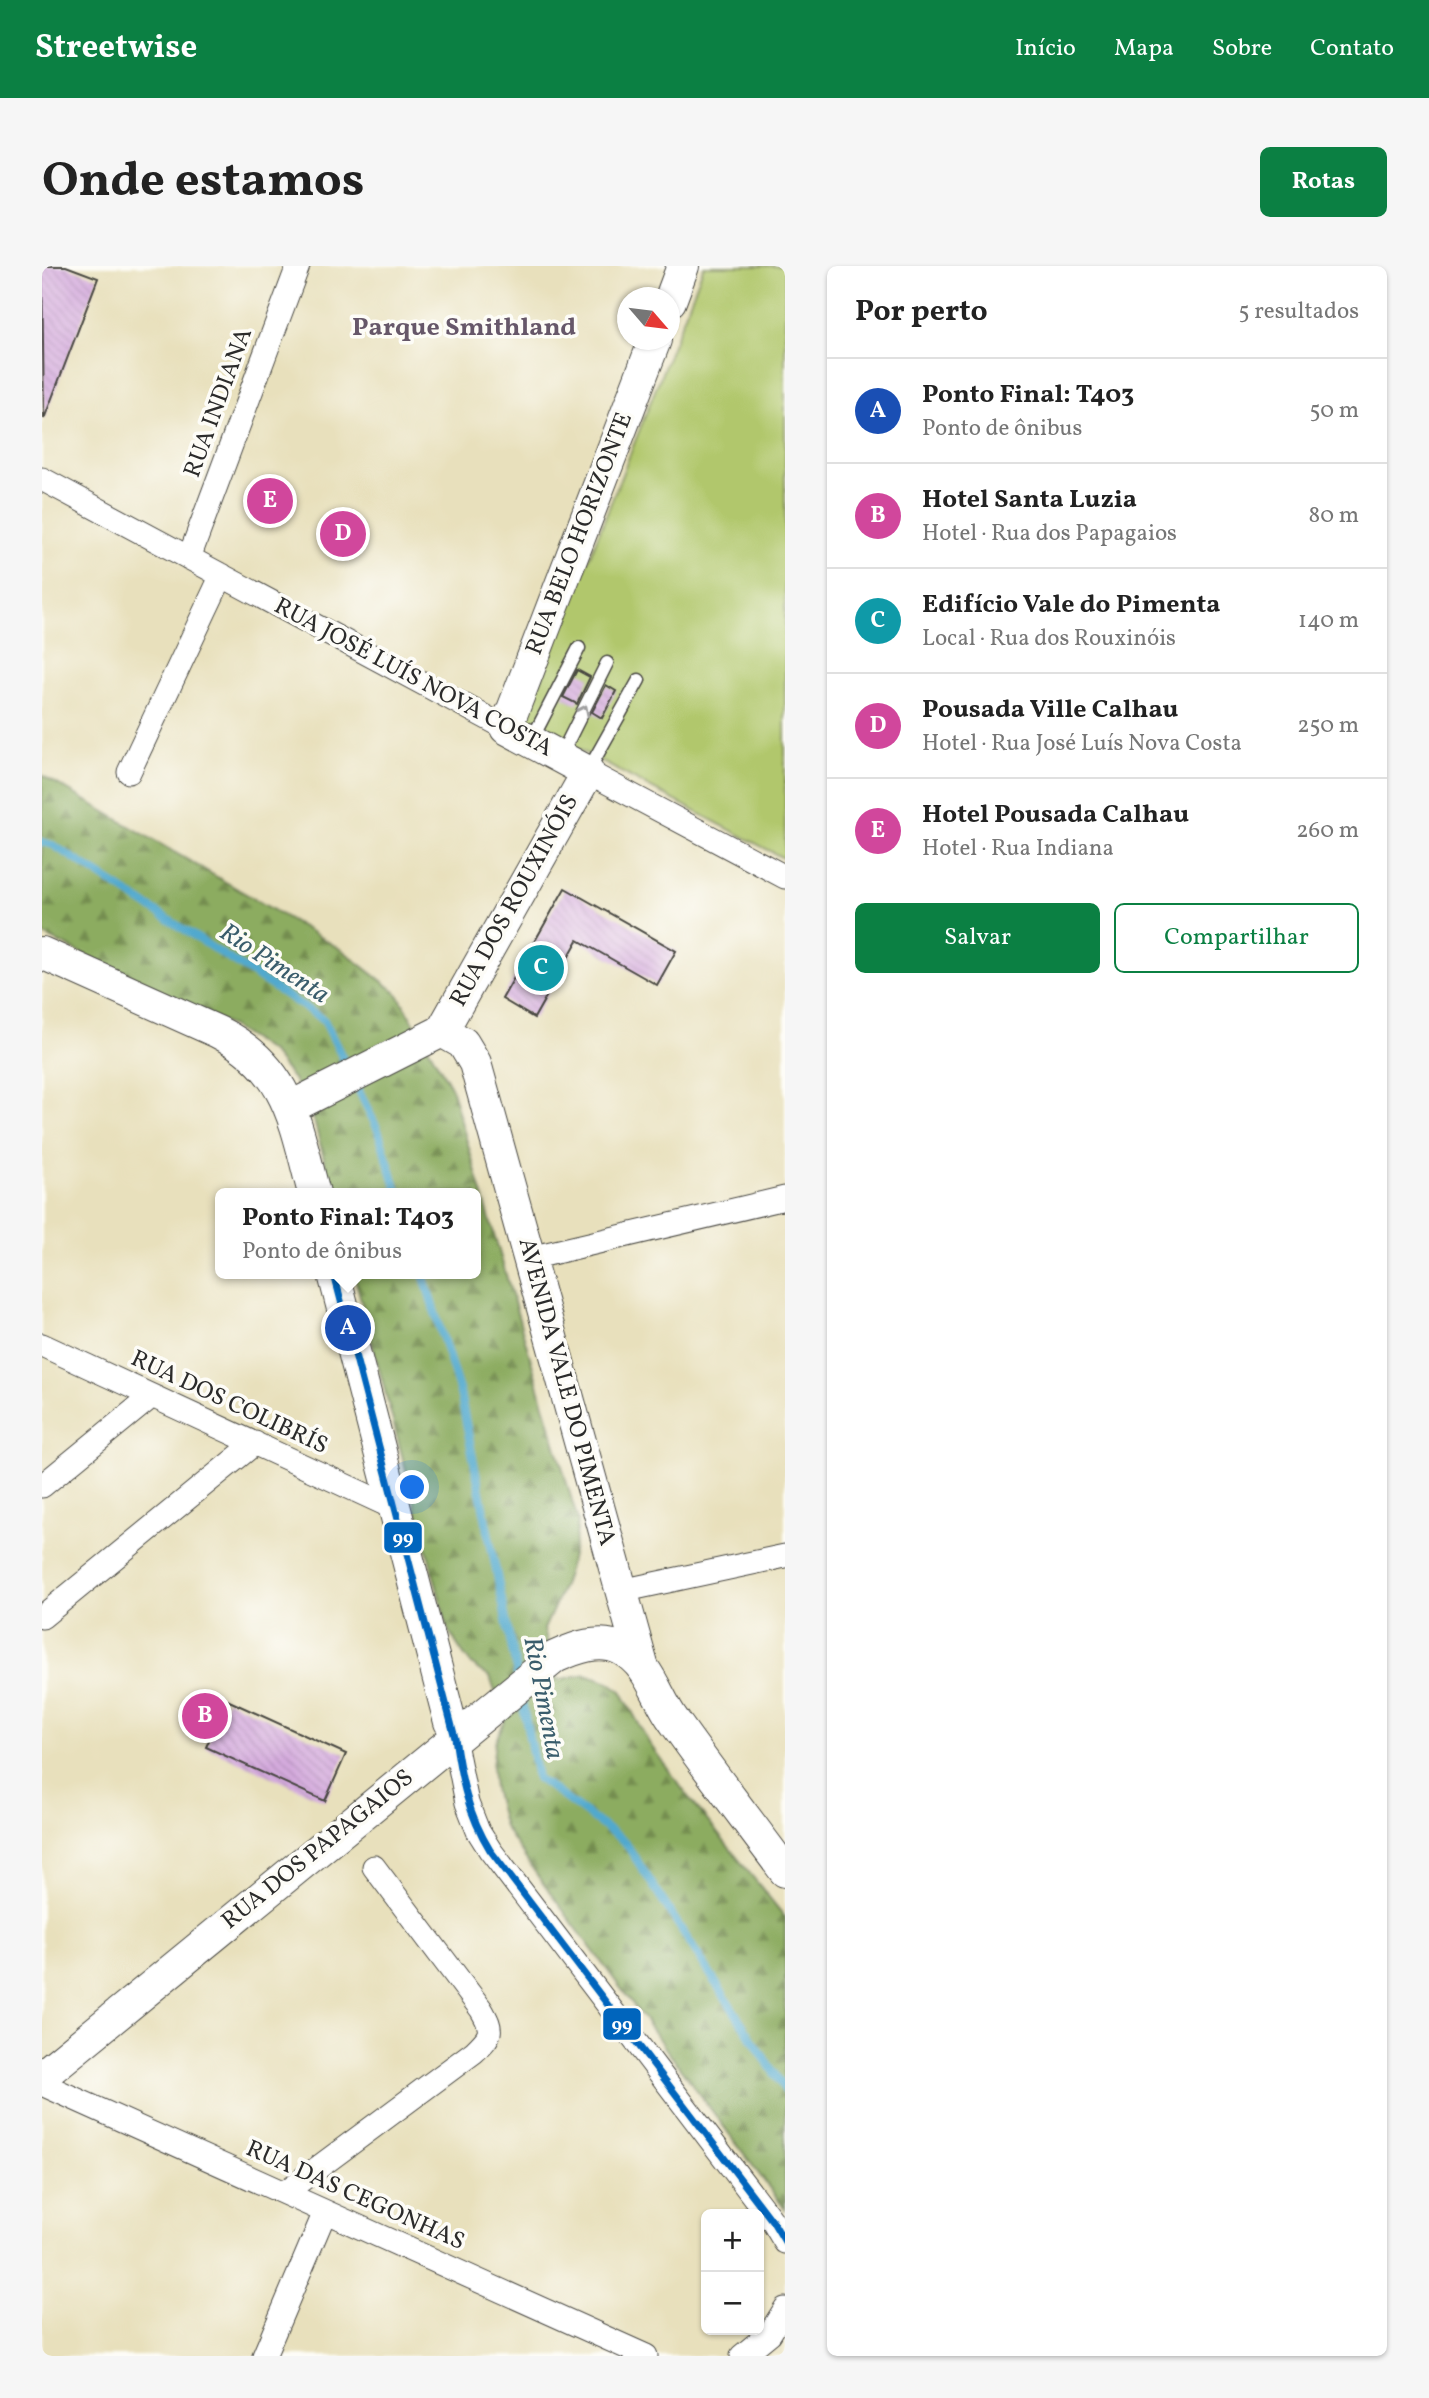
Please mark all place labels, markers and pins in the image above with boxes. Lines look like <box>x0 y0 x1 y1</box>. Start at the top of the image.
pin: E <box>247 475 293 527</box>
pin: D <box>320 508 366 560</box>
pin: C <box>518 942 564 994</box>
pin: A <box>325 1302 371 1354</box>
pin: B <box>182 1690 228 1742</box>

